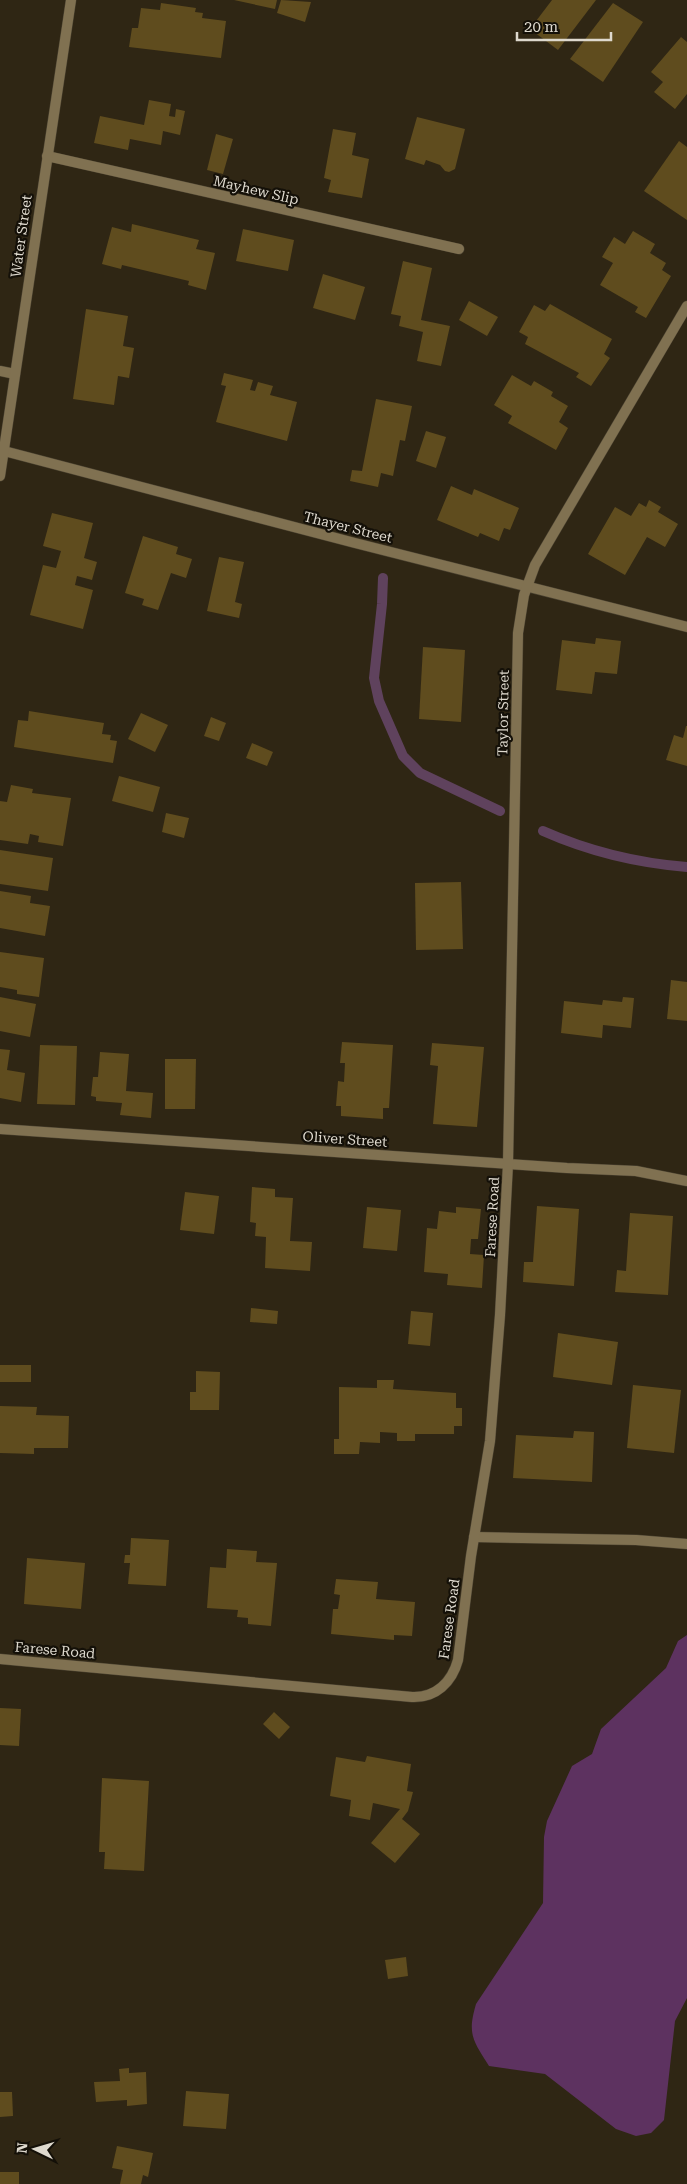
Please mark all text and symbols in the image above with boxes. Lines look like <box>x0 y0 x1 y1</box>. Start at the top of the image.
scale bar <box>517 10 611 42</box>
text: 20 m <box>524 18 559 36</box>
street label: Mayhew Slip <box>212 172 300 208</box>
street label: Water Street <box>7 194 35 278</box>
street label: Thayer Street <box>302 508 394 546</box>
street label: Taylor Street <box>494 670 512 756</box>
street label: Oliver Street <box>302 1128 388 1150</box>
street label: Farese Road <box>482 1176 502 1258</box>
street label: Farese Road <box>435 1578 463 1660</box>
street label: Farese Road <box>14 1639 96 1661</box>
north arrow <box>10 2124 60 2174</box>
text: N <box>14 2142 31 2154</box>

